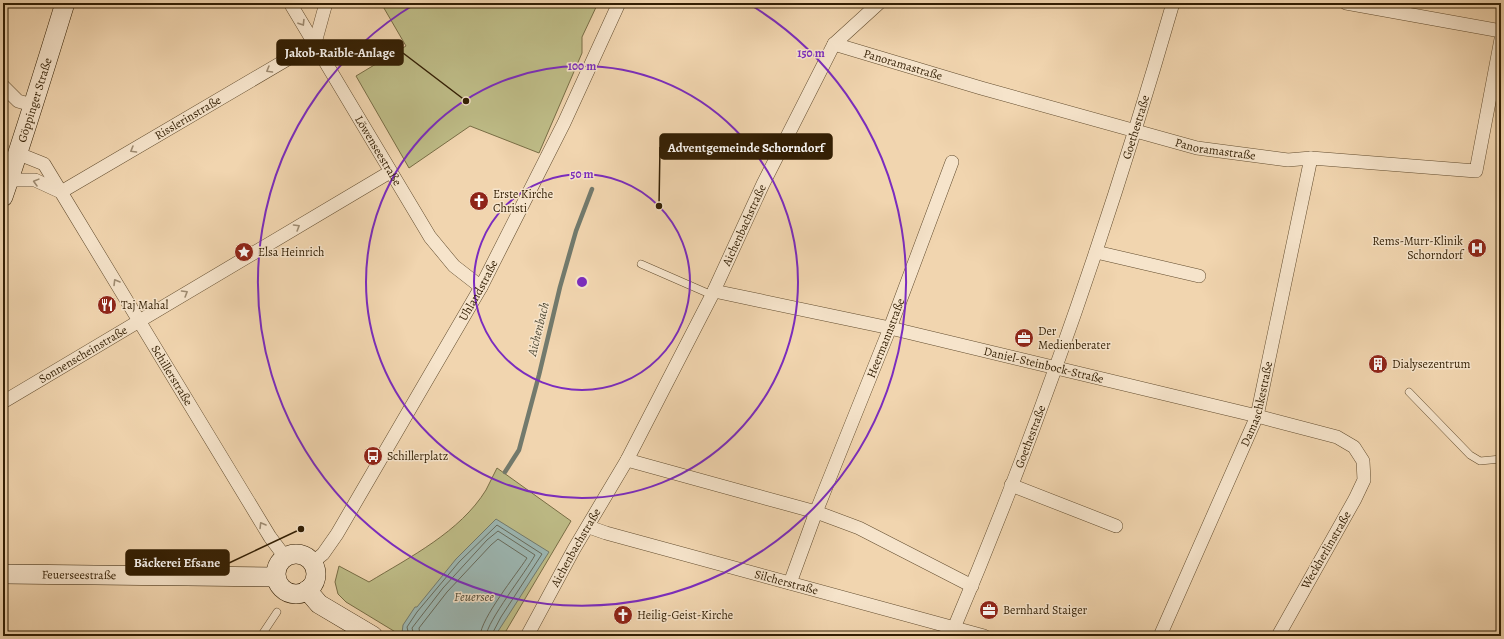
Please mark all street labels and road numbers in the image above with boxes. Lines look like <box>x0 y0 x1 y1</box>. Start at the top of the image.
street label: Panoramastraße <box>862 45 944 84</box>
street label: Göppinger Straße <box>14 56 56 144</box>
street label: Risslerinstraße <box>152 92 224 143</box>
street label: Goethestraße <box>1118 93 1153 161</box>
street label: Löwenseestraße <box>351 113 405 189</box>
street label: Panoramastraße <box>1173 134 1257 164</box>
street label: Aichenbachstraße <box>718 182 770 269</box>
street label: Uhlandstraße <box>455 257 502 324</box>
street label: Heermannstraße <box>863 296 908 380</box>
street label: Sonnenscheinstraße <box>36 322 130 387</box>
street label: Schillerstraße <box>148 342 197 409</box>
street label: Daniel-Steinbock-Straße <box>982 343 1105 387</box>
street label: Damaschkestraße <box>1237 360 1276 449</box>
street label: Goethestraße <box>1011 403 1049 471</box>
street label: Aichenbachstraße <box>547 505 605 591</box>
street label: Weckherlinstraße <box>1297 508 1355 593</box>
street label: Feuerseestraße <box>42 566 116 583</box>
street label: Silcherstraße <box>753 566 820 598</box>

